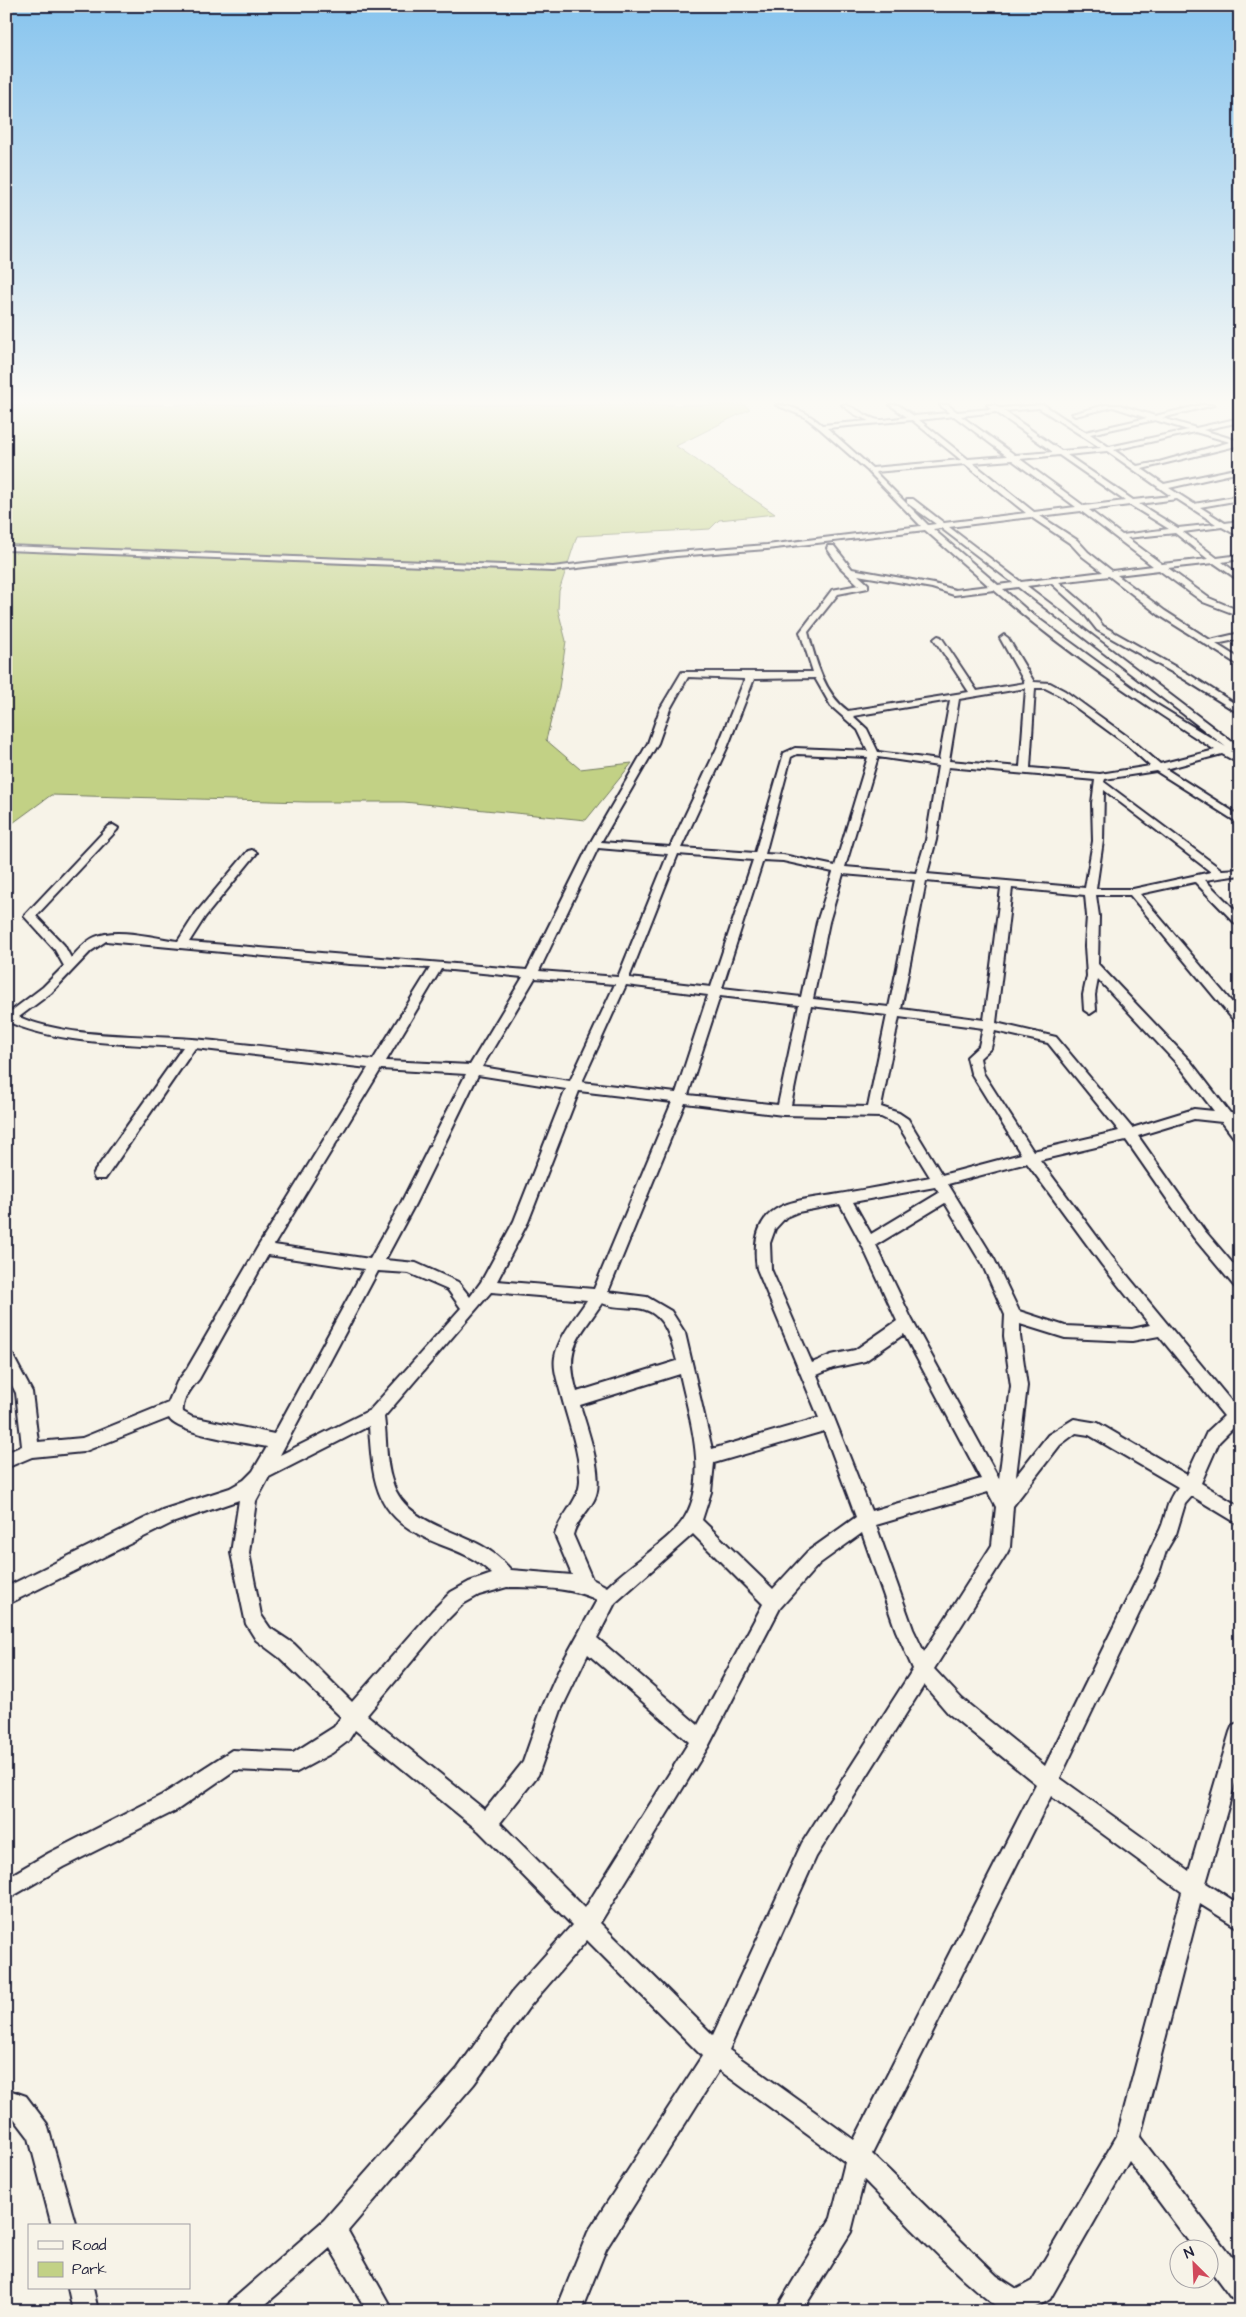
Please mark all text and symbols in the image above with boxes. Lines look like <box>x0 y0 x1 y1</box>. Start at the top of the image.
legend <box>28 2224 190 2290</box>
text: Road <box>72 2235 107 2256</box>
north arrow <box>1168 2240 1218 2290</box>
text: N <box>1181 2242 1197 2264</box>
text: Park <box>72 2259 107 2280</box>

